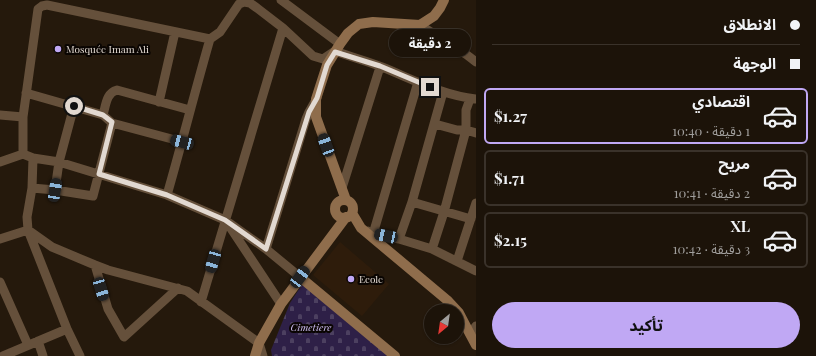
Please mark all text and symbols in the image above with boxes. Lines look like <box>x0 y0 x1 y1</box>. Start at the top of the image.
text: الانطلاق <box>724 14 776 34</box>
callout: 2 دقيقة <box>389 29 471 57</box>
text: 2 دقيقة <box>409 34 451 51</box>
place label: Mosquée Imam Ali <box>66 42 149 56</box>
marker: Mosquée Imam Ali <box>53 44 63 54</box>
text: الوجهة <box>733 53 776 73</box>
route end <box>421 78 439 96</box>
text: اقتصادي <box>692 91 750 111</box>
route start <box>65 97 83 115</box>
icon: car <box>762 98 798 134</box>
text: $1.27 <box>494 106 527 126</box>
text: 1 دقيقة · 10:40 <box>672 122 750 139</box>
car <box>316 132 336 158</box>
car <box>169 133 195 151</box>
text: مريح <box>718 153 750 173</box>
icon: car <box>762 160 798 196</box>
text: $1.71 <box>494 168 525 188</box>
car <box>47 177 63 203</box>
text: 2 دقيقة · 10:41 <box>674 184 750 201</box>
text: XL <box>730 216 750 236</box>
icon: car <box>762 222 798 258</box>
car <box>373 228 399 244</box>
text: $2.15 <box>494 230 527 250</box>
text: 3 دقيقة · 10:42 <box>673 240 750 257</box>
car <box>204 248 222 274</box>
car <box>288 264 312 290</box>
place label: Ecole <box>359 272 383 286</box>
marker: Ecole <box>346 274 356 284</box>
car <box>92 276 110 302</box>
button: تأكيد <box>492 302 800 348</box>
north arrow <box>424 304 464 344</box>
map controls <box>424 304 464 344</box>
park label: Cimetiere <box>290 320 332 334</box>

